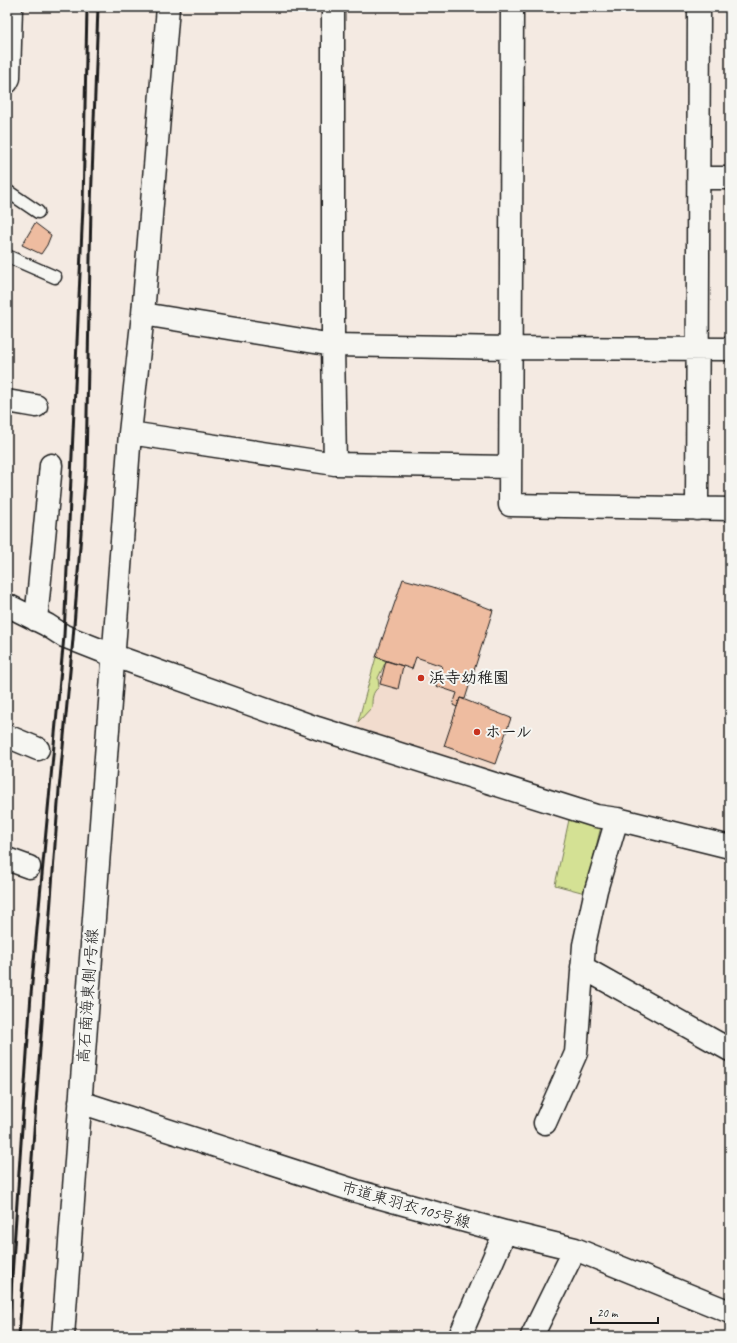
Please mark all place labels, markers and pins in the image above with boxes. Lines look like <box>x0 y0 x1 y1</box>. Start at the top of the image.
place label: 浜寺幼稚園 <box>429 668 509 688</box>
marker: 浜寺幼稚園 <box>416 673 426 683</box>
place label: ホール <box>485 722 532 742</box>
marker: ホール <box>472 727 482 737</box>

